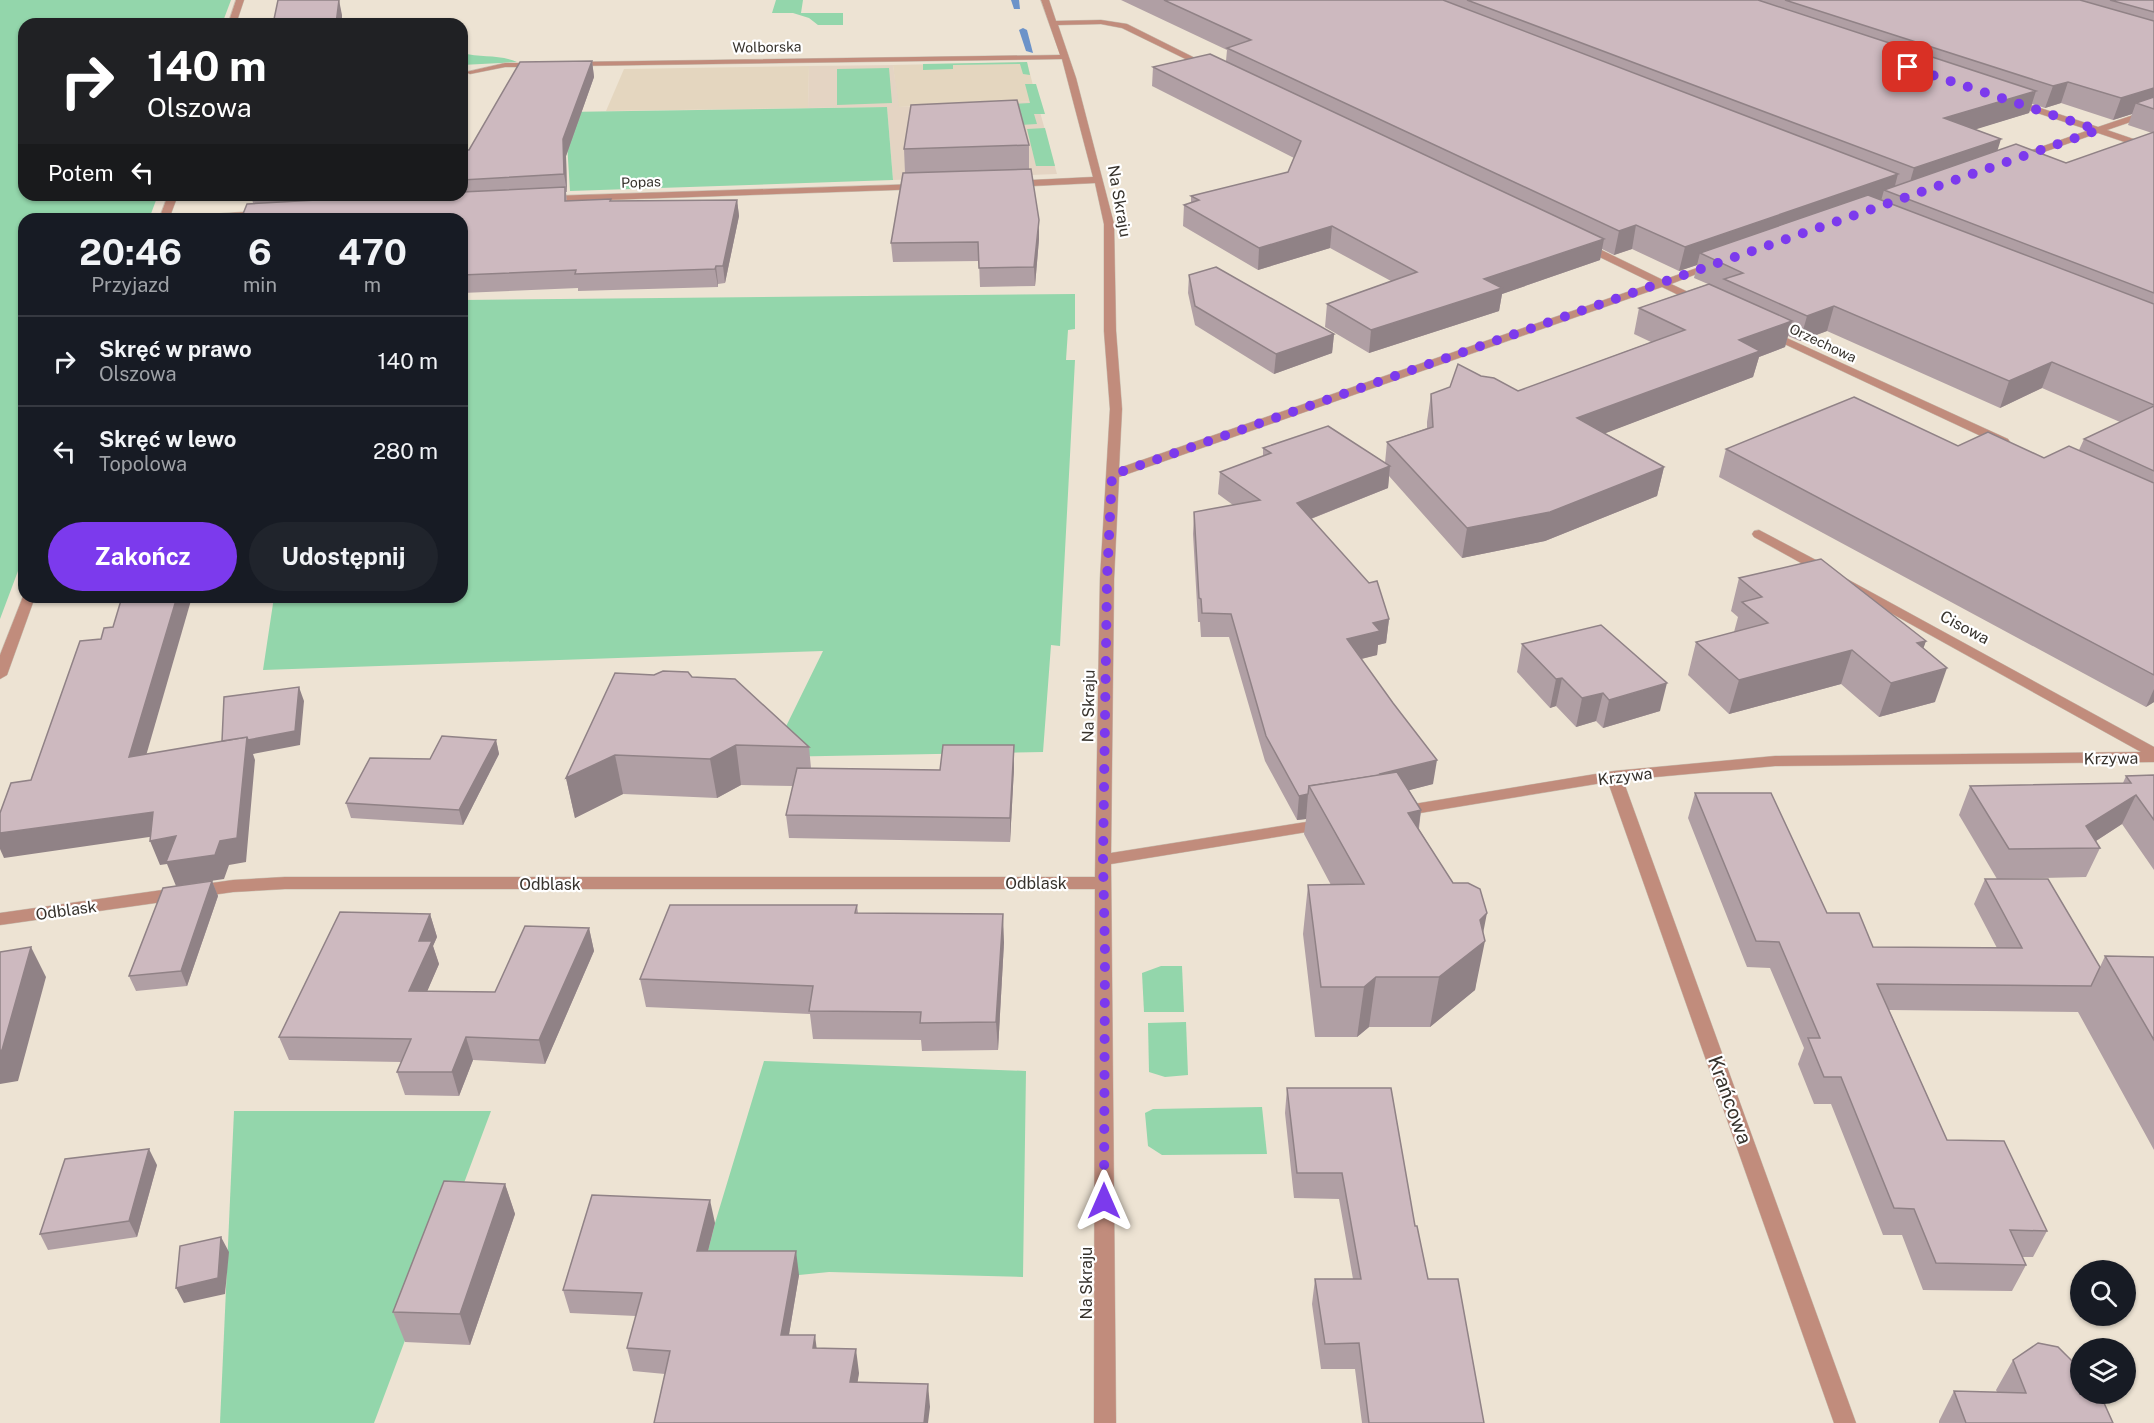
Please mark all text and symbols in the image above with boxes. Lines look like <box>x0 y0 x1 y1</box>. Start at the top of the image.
street label: Wolborska <box>732 38 802 56</box>
text: 140 m <box>147 41 267 90</box>
pin <box>1882 41 1933 92</box>
icon: right <box>48 42 126 120</box>
icon: arrive <box>1891 50 1924 83</box>
text: Olszowa <box>147 91 252 123</box>
icon: left <box>126 156 159 189</box>
text: Potem <box>48 160 114 186</box>
street label: Na Skraju <box>1104 164 1135 239</box>
street label: Popas <box>621 173 661 191</box>
text: 20:46 <box>79 231 182 273</box>
text: 6 <box>248 231 272 273</box>
text: 470 <box>338 231 407 273</box>
text: Przyjazd <box>91 273 170 297</box>
text: min <box>243 273 277 297</box>
text: m <box>364 273 381 297</box>
street label: Orzechowa <box>1787 320 1859 366</box>
text: Skręć w prawo <box>99 336 252 362</box>
icon: right <box>48 345 81 378</box>
text: 140 m <box>377 348 438 374</box>
text: Olszowa <box>99 362 177 386</box>
text: Skręć w lewo <box>99 426 236 452</box>
icon: left <box>48 435 81 468</box>
text: 280 m <box>373 438 438 464</box>
text: Topolowa <box>99 452 187 476</box>
button: Zakończ <box>48 522 237 591</box>
button: Udostępnij <box>249 522 438 591</box>
street label: Cisowa <box>1937 607 1993 648</box>
street label: Na Skraju <box>1078 669 1099 743</box>
street label: Krzywa <box>2083 749 2139 768</box>
street label: Krzywa <box>1597 764 1653 789</box>
street label: Odblask <box>1005 874 1067 893</box>
street label: Odblask <box>519 875 581 894</box>
street label: Odblask <box>34 897 98 924</box>
street label: Krańcowa <box>1703 1053 1757 1147</box>
position arrow <box>1072 1169 1136 1233</box>
street label: Na Skraju <box>1077 1247 1096 1319</box>
map controls <box>2070 1260 2136 1404</box>
button: search <box>2070 1260 2136 1326</box>
button: layers <box>2070 1338 2136 1404</box>

